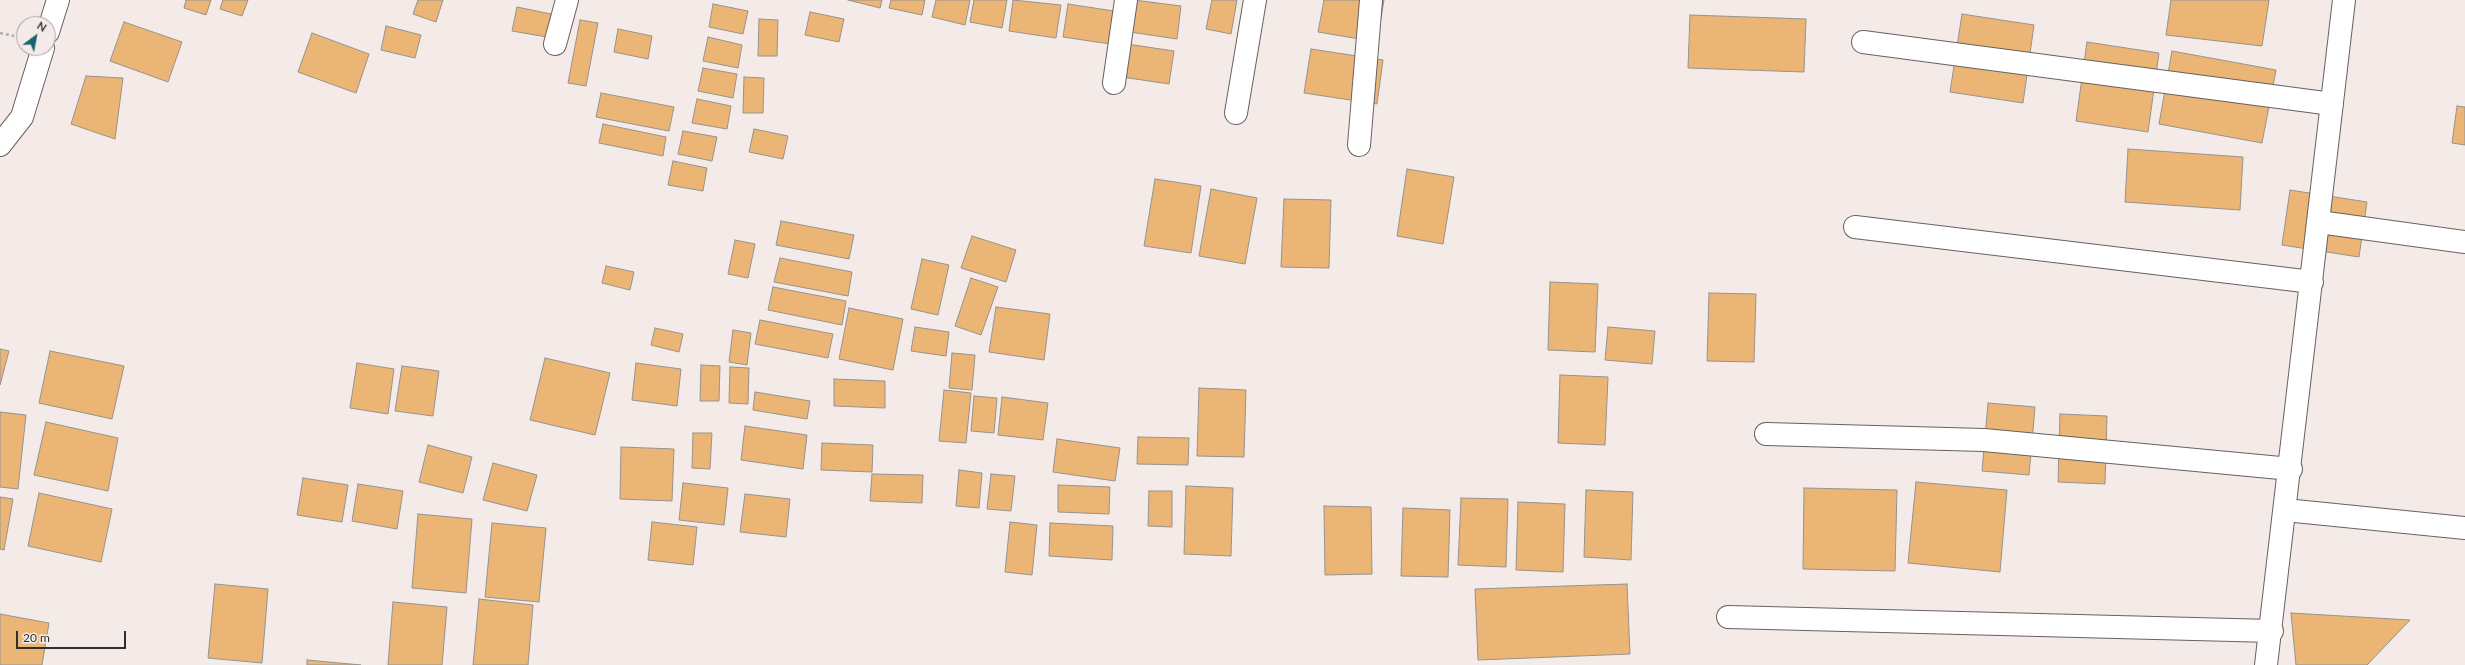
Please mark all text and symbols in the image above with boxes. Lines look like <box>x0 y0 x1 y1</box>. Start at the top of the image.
north arrow <box>16 16 56 56</box>
text: N <box>35 18 49 34</box>
scale bar <box>18 623 128 649</box>
text: 20 m <box>23 630 50 645</box>

